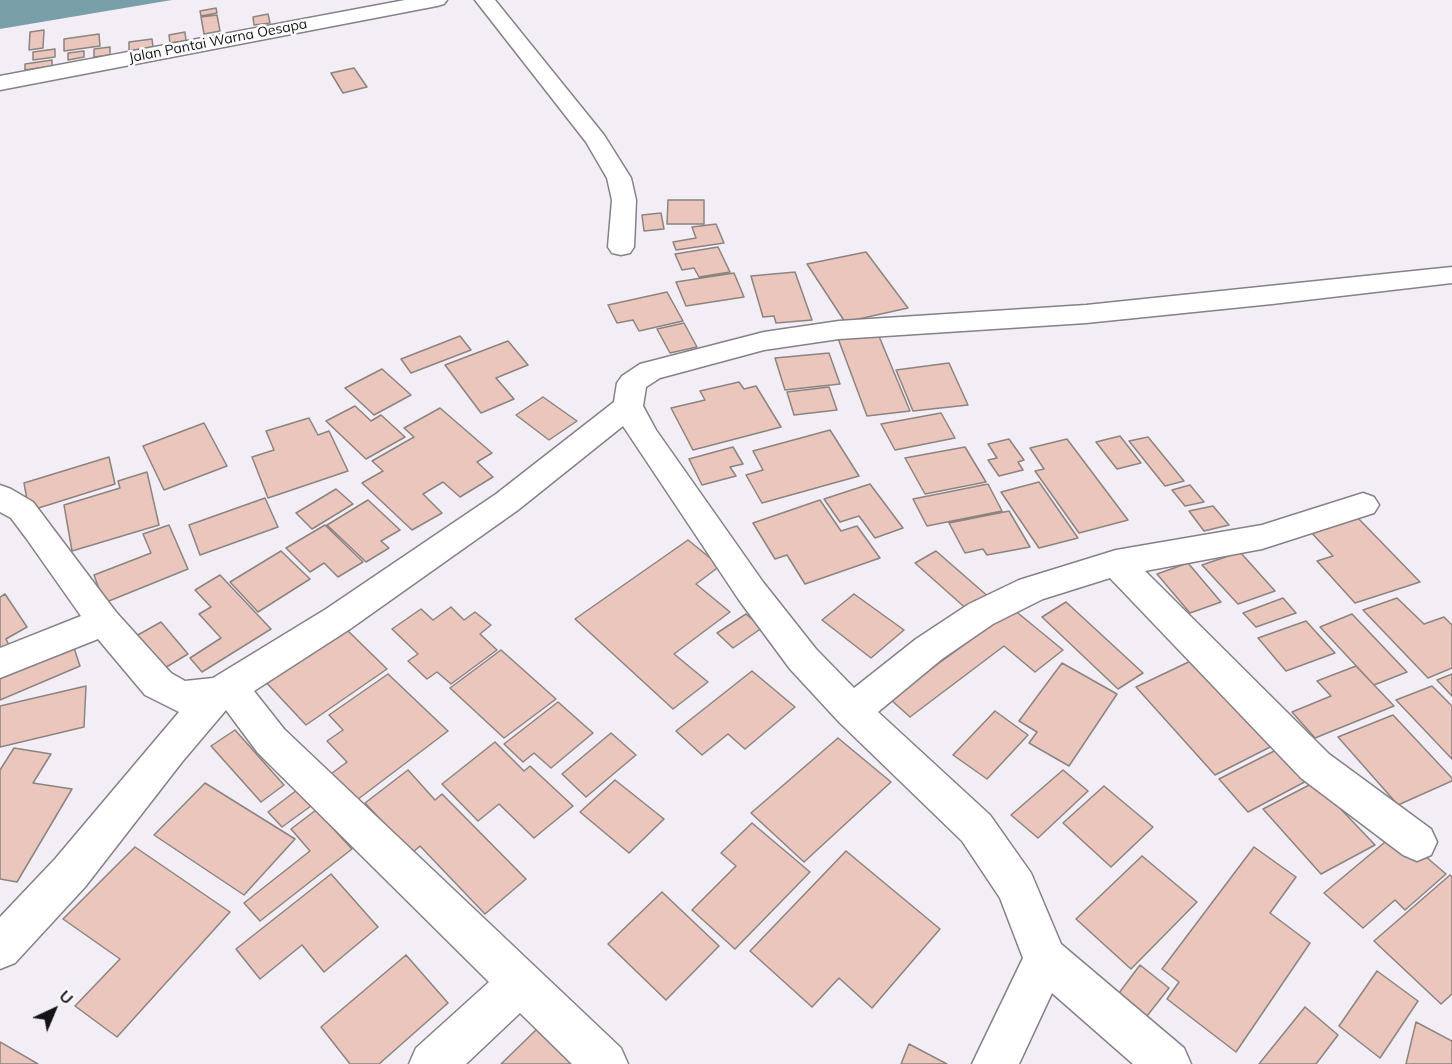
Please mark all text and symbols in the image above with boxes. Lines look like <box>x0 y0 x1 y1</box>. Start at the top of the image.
street label: Jalan Pantai Warna Oesapa <box>127 15 309 67</box>
north arrow <box>24 980 84 1040</box>
text: U <box>55 986 78 1008</box>

